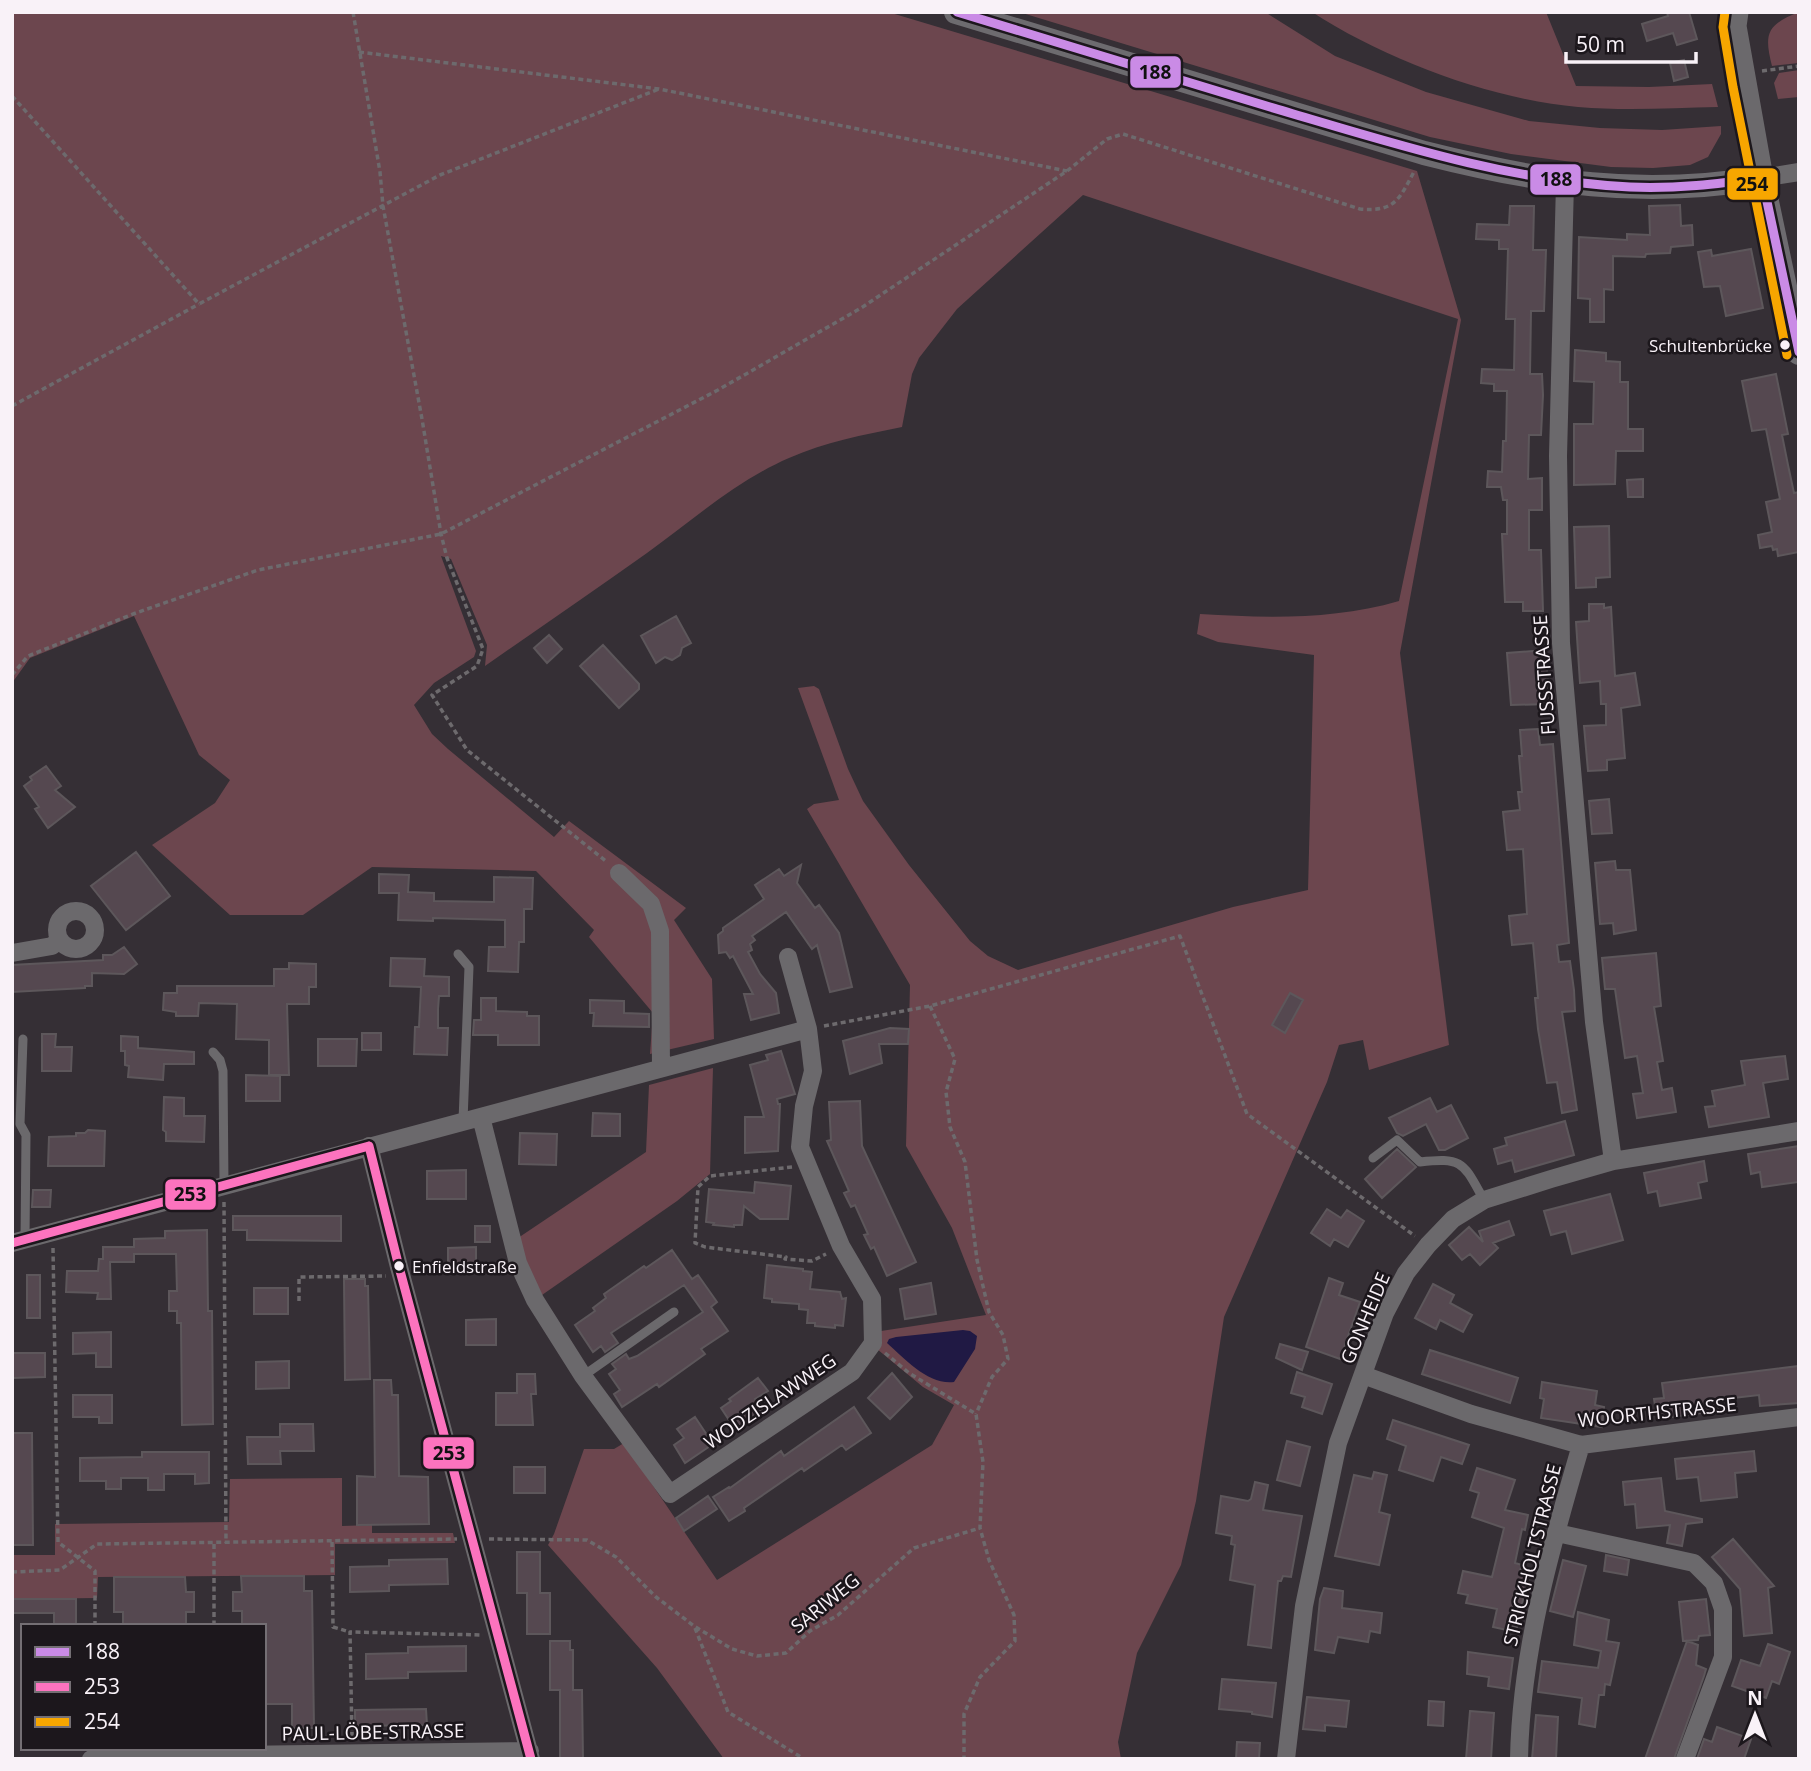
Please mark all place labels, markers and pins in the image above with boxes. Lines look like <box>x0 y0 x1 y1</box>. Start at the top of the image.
place label: Schultenbrücke <box>1649 334 1772 357</box>
marker: Schultenbrücke <box>1778 338 1792 352</box>
place label: Enfieldstraße <box>412 1255 517 1278</box>
marker: Enfieldstraße <box>392 1259 406 1273</box>

